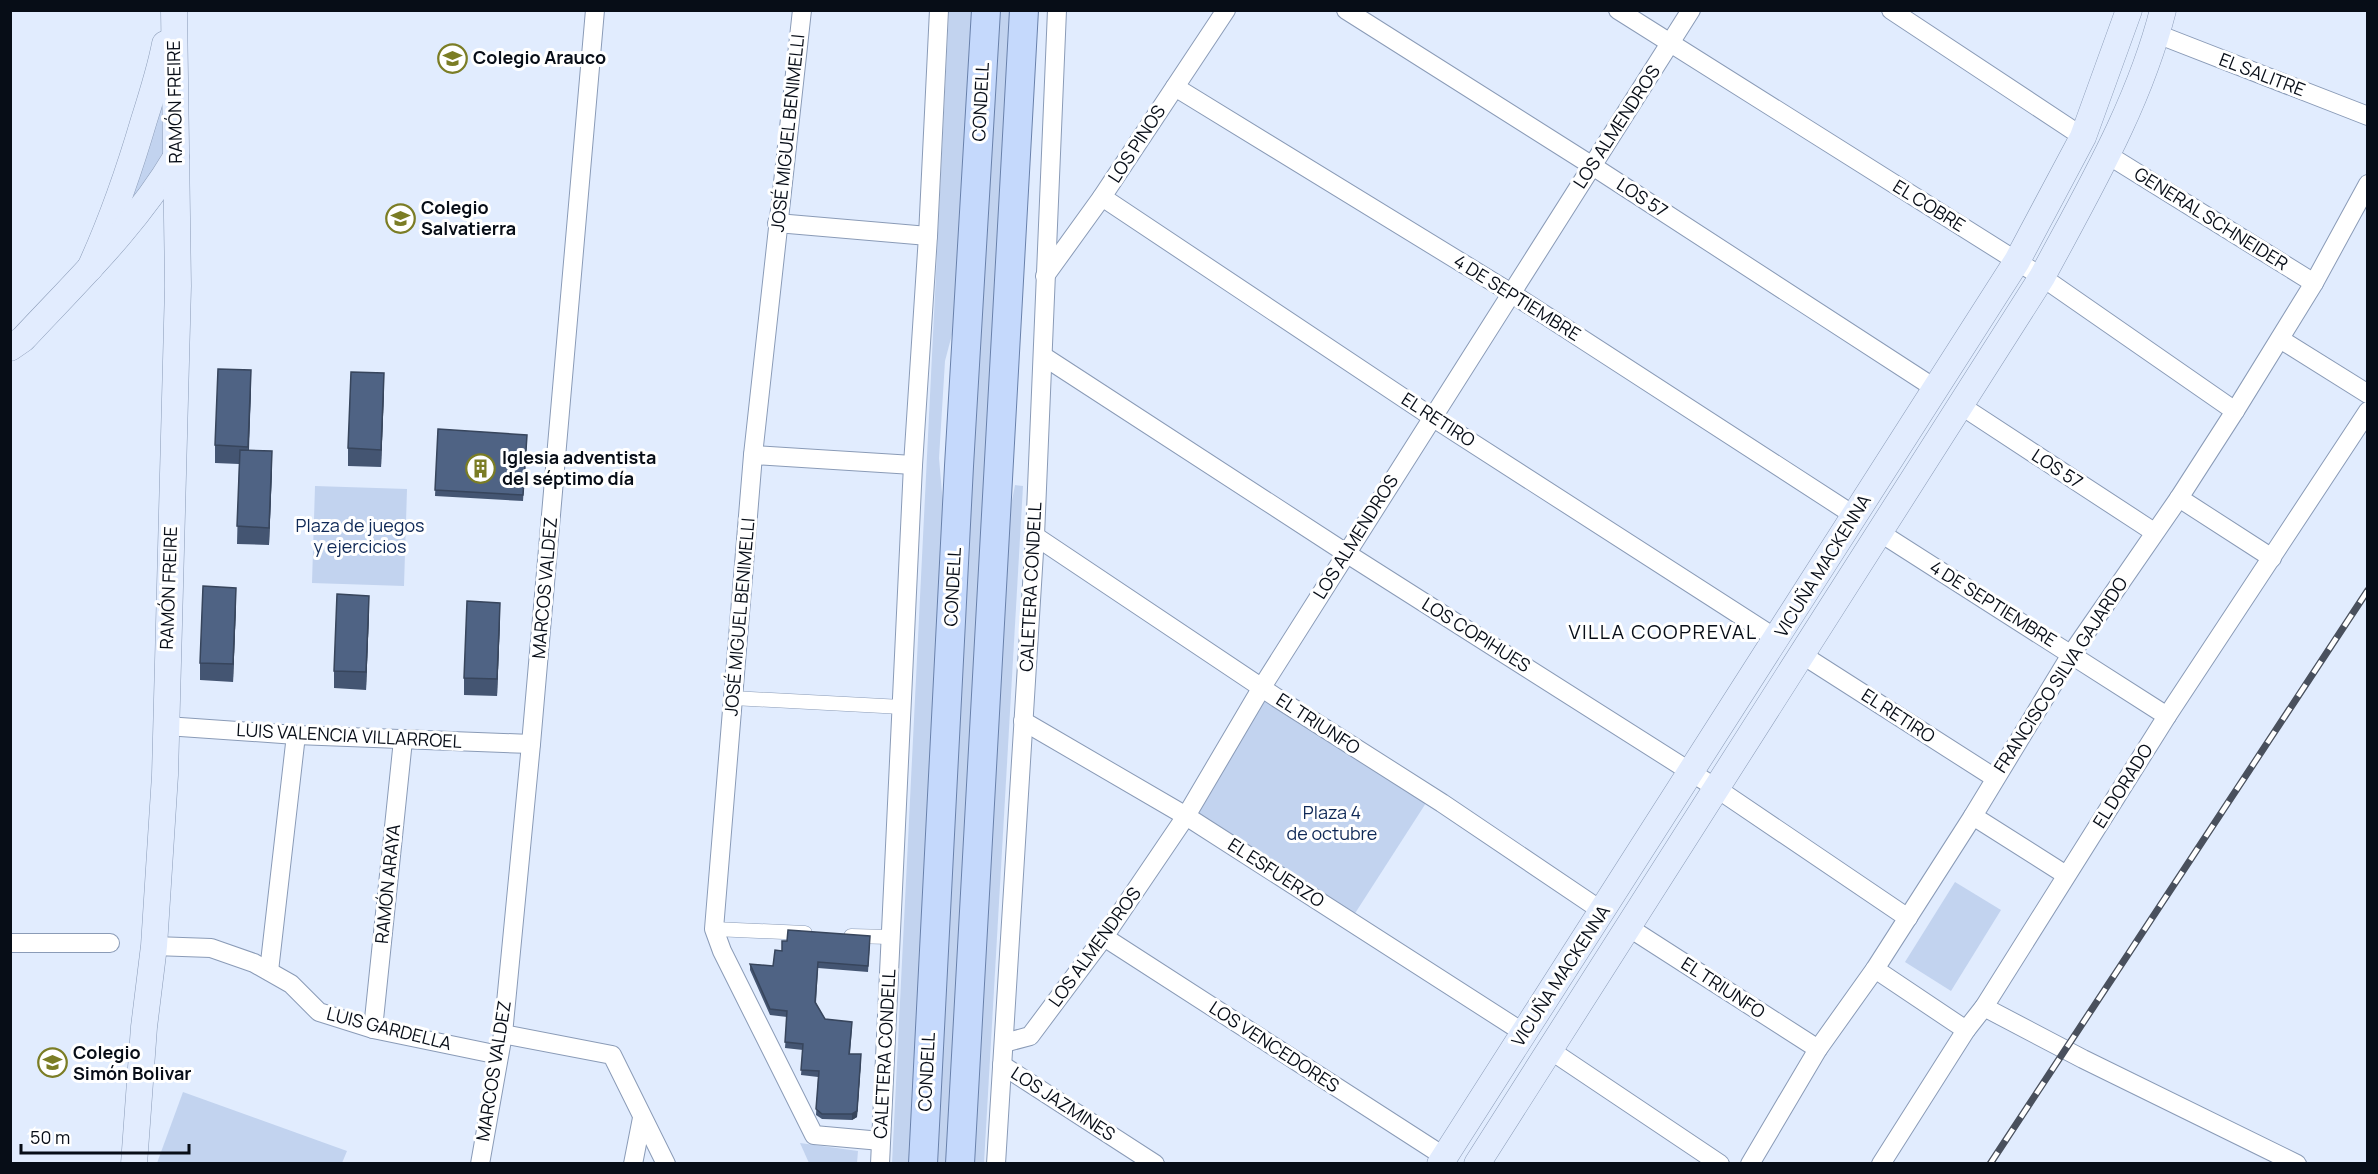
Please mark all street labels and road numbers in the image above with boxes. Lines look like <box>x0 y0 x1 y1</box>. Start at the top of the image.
street label: JOSÉ MIGUEL BENIMELLI <box>765 33 809 233</box>
street label: RAMÓN FREIRE <box>161 40 187 164</box>
street label: EL SALITRE <box>2216 47 2309 101</box>
street label: LOS ALMENDROS <box>1567 60 1665 193</box>
street label: CONDELL <box>966 62 994 142</box>
street label: LOS PINOS <box>1102 100 1170 187</box>
street label: GENERAL SCHNEIDER <box>2130 161 2293 275</box>
street label: LOS 57 <box>1613 172 1673 222</box>
street label: EL COBRE <box>1889 174 1970 237</box>
street label: 4 DE SEPTIEMBRE <box>1450 248 1586 346</box>
street label: EL RETIRO <box>1397 386 1480 452</box>
street label: LOS 57 <box>2028 443 2088 493</box>
street label: LOS ALMENDROS <box>1307 470 1403 603</box>
street label: VICUÑA MACKENNA <box>1769 489 1876 641</box>
street label: CALETERA CONDELL <box>1014 502 1046 672</box>
street label: MARCOS VALDEZ <box>526 516 562 660</box>
street label: JOSÉ MIGUEL BENIMELLI <box>718 517 760 717</box>
street label: RAMÓN FREIRE <box>154 526 182 650</box>
street label: CONDELL <box>938 547 966 627</box>
street label: 4 DE SEPTIEMBRE <box>1926 554 2062 652</box>
street label: FRANCISCO SILVA GAJARDO <box>1988 572 2133 777</box>
street label: LOS COPIHUES <box>1418 591 1535 677</box>
street label: EL RETIRO <box>1857 682 1940 748</box>
street label: EL TRIUNFO <box>1272 687 1365 759</box>
street label: LUIS VALENCIA VILLARROEL <box>236 717 462 753</box>
street label: EL DORADO <box>2087 739 2158 832</box>
street label: RAMÓN ARAYA <box>369 822 405 945</box>
street label: EL ESFUERZO <box>1224 832 1329 912</box>
street label: LOS ALMENDROS <box>1043 882 1146 1011</box>
street label: VICUÑA MACKENNA <box>1505 900 1615 1051</box>
street label: EL TRIUNFO <box>1677 951 1770 1023</box>
street label: CALETERA CONDELL <box>868 969 900 1139</box>
street label: LOS VENCEDORES <box>1205 995 1344 1097</box>
street label: MARCOS VALDEZ <box>470 999 516 1143</box>
street label: LUIS GARDELLA <box>324 1001 455 1055</box>
street label: CONDELL <box>912 1032 940 1112</box>
street label: LOS JAZMINES <box>1007 1061 1120 1146</box>

